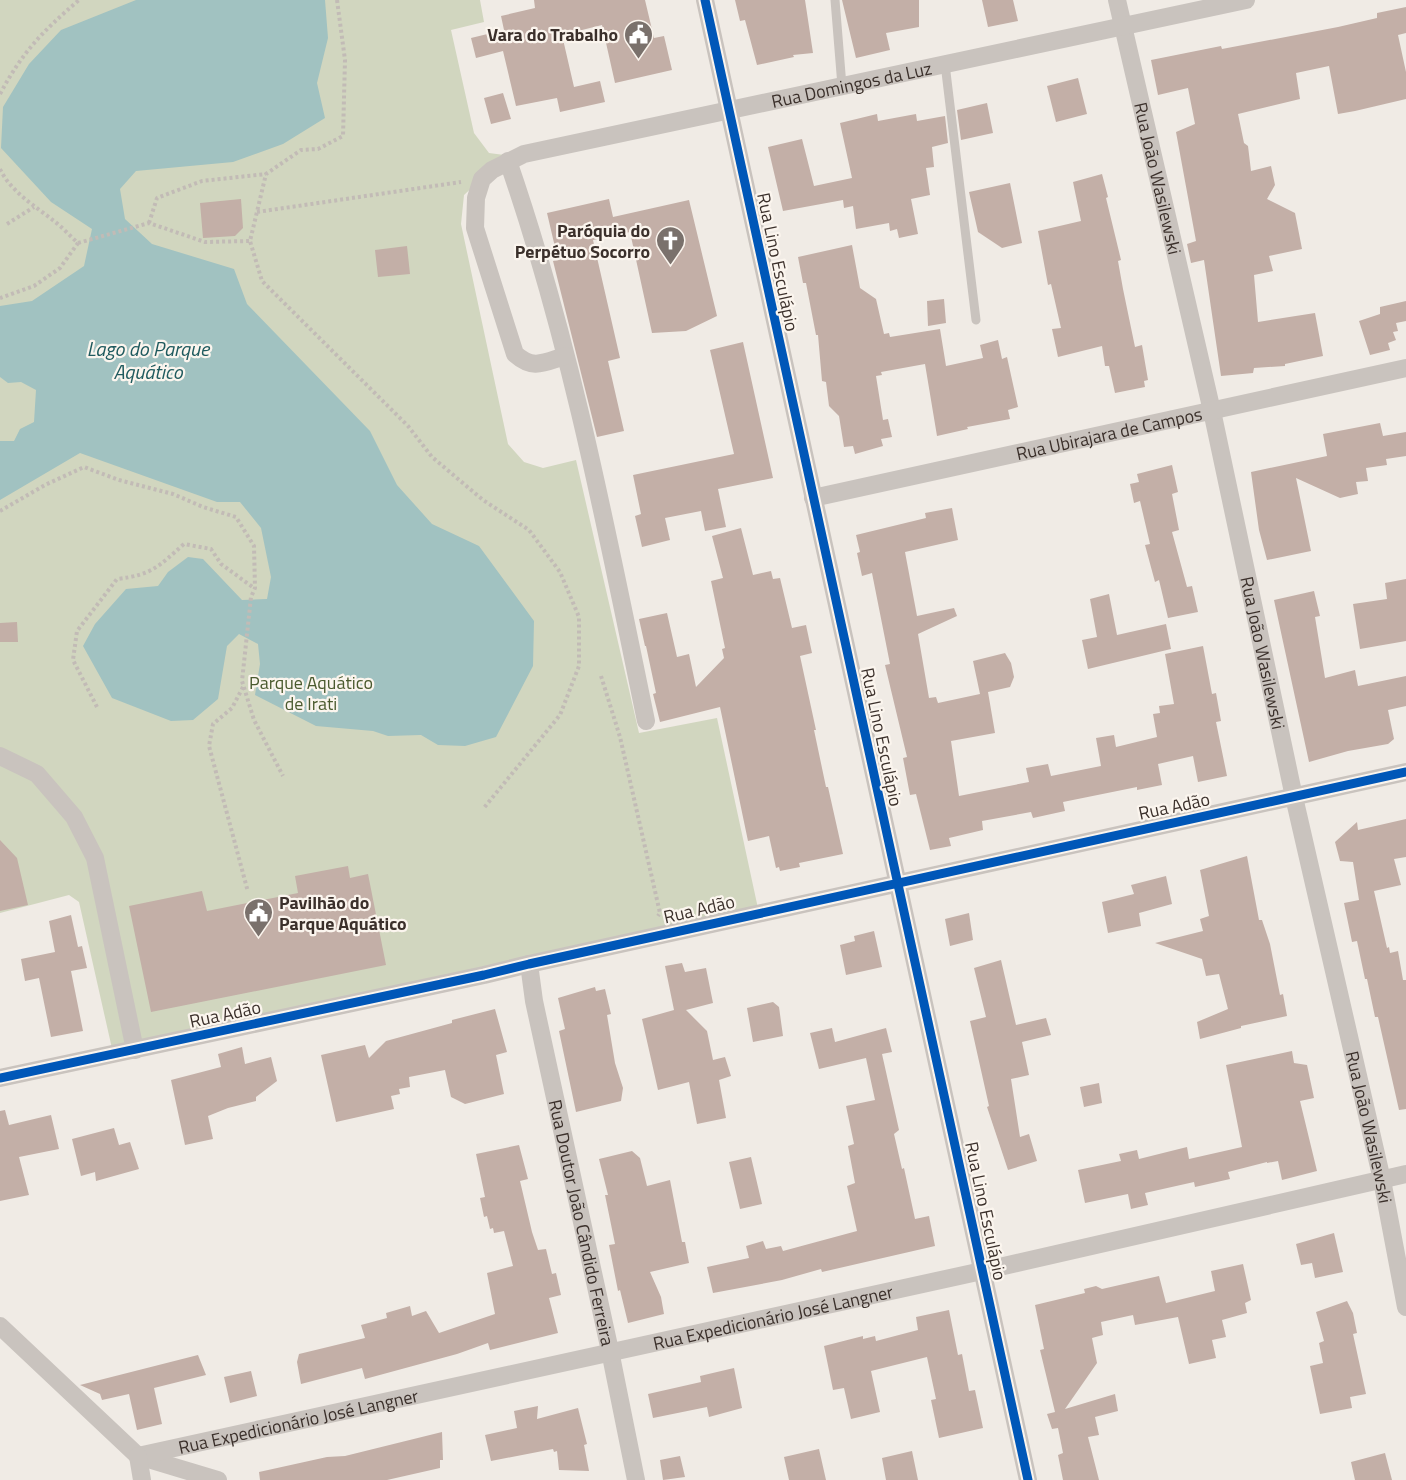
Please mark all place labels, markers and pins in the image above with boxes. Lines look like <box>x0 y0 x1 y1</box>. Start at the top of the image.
public building icon: Vara do Trabalho <box>623 18 655 60</box>
place label: Vara do Trabalho <box>487 21 618 48</box>
place label: Paróquia do Perpétuo Socorro <box>515 217 650 265</box>
church icon: Paróquia do Perpétuo Socorro <box>655 224 687 266</box>
place label: Pavilhão do Parque Aquático <box>279 889 407 937</box>
public building icon: Pavilhão do Parque Aquático <box>242 896 274 938</box>

